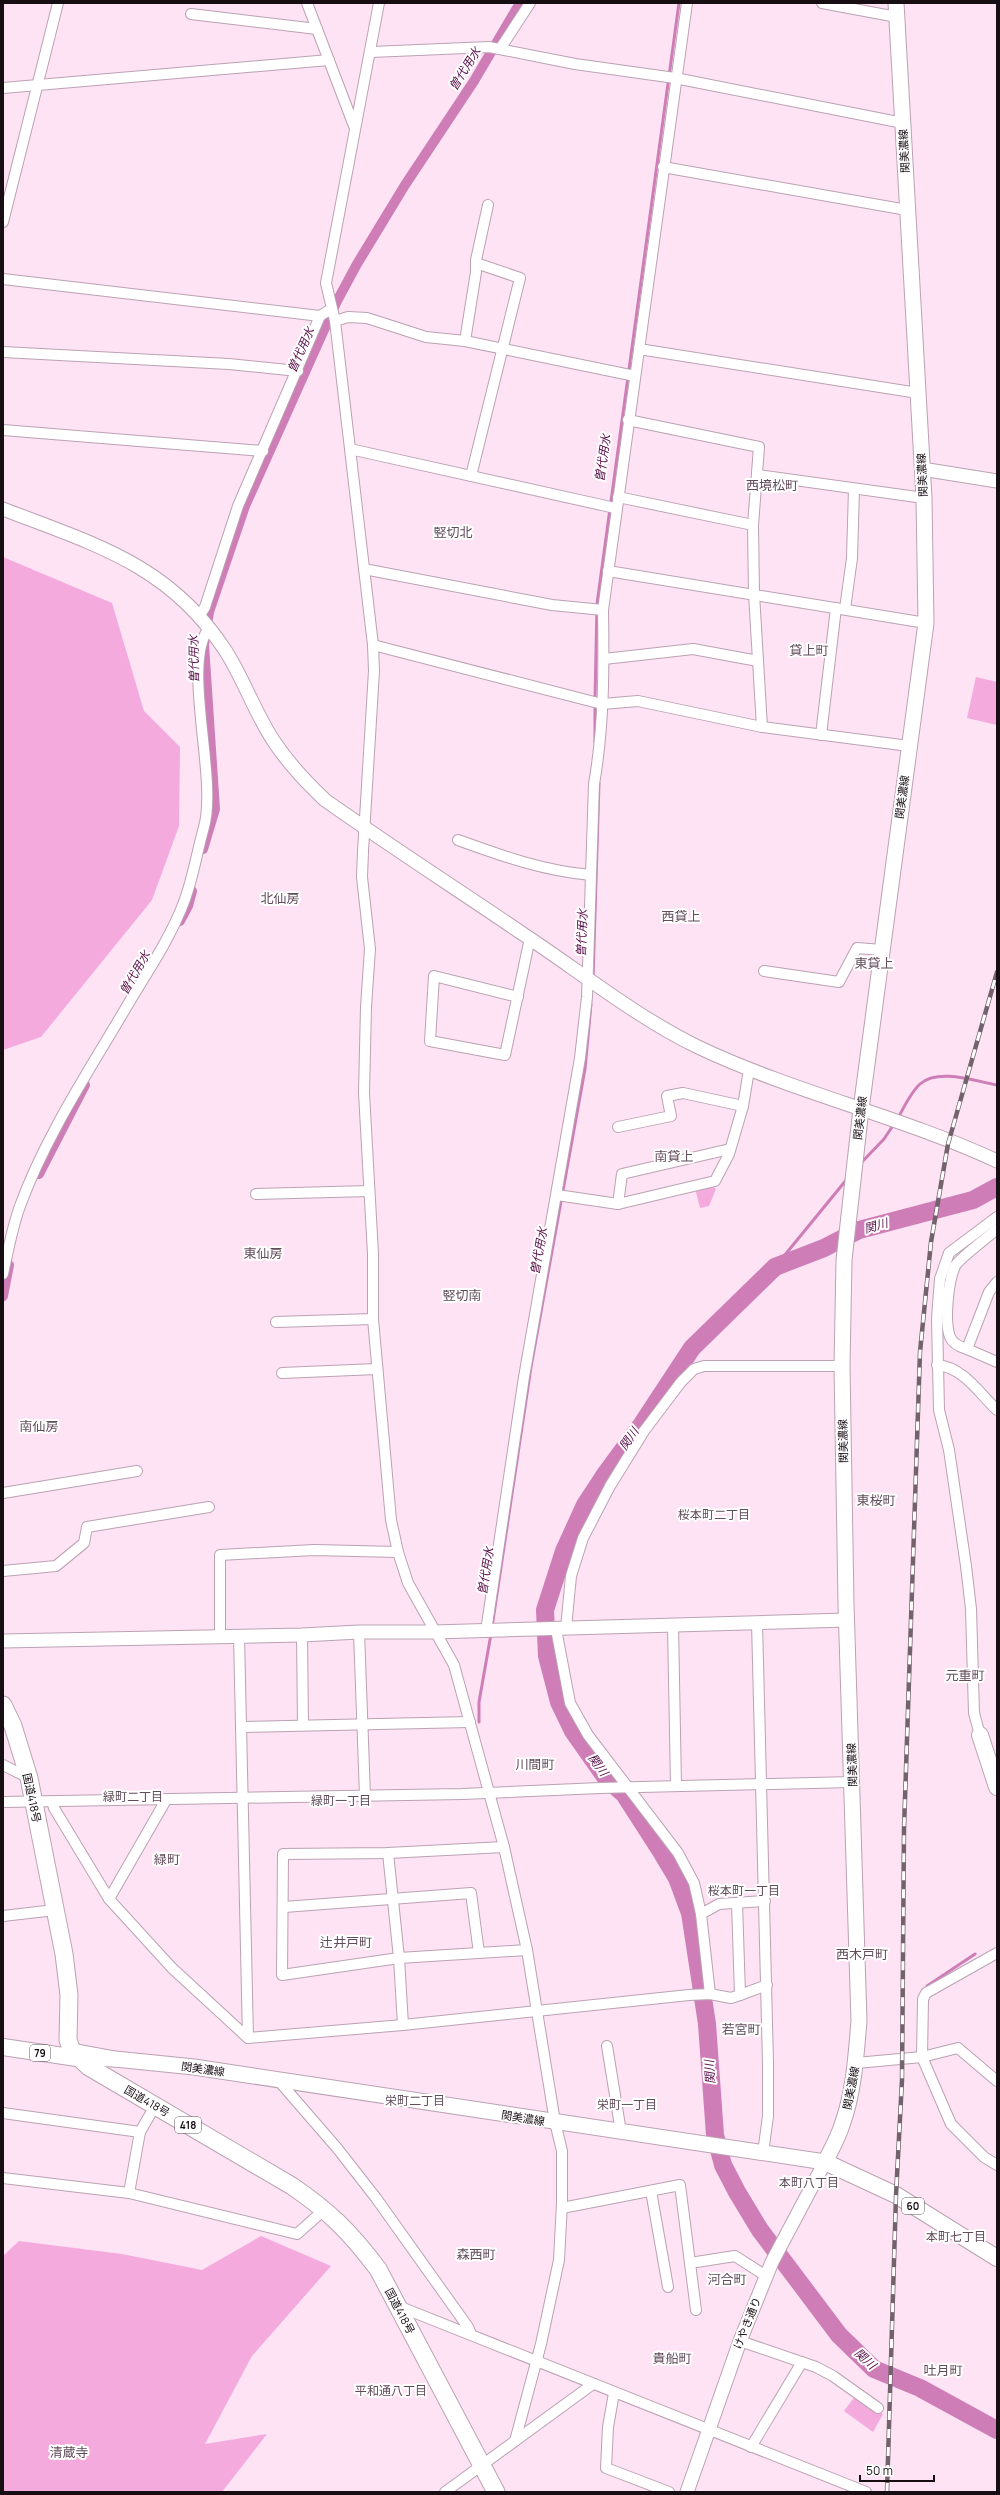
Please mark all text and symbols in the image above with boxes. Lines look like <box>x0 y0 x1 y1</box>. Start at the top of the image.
water label: 曽代用水 <box>445 42 486 94</box>
street label: 関美濃線 <box>895 129 912 173</box>
water label: 曽代用水 <box>283 323 319 375</box>
water label: 曽代用水 <box>591 431 615 483</box>
street label: 関美濃線 <box>913 453 930 497</box>
district label: 西境松町 <box>746 476 798 494</box>
district label: 竪切北 <box>433 523 473 541</box>
water label: 曽代用水 <box>185 633 202 683</box>
district label: 貸上町 <box>789 641 829 659</box>
street label: 関美濃線 <box>891 774 912 820</box>
district label: 北仙房 <box>260 889 300 907</box>
water label: 曽代用水 <box>572 907 591 957</box>
district label: 西貸上 <box>661 907 701 925</box>
water label: 曽代用水 <box>115 946 155 998</box>
district label: 東貸上 <box>854 954 894 972</box>
street label: 関美濃線 <box>849 1095 870 1141</box>
district label: 南貸上 <box>654 1147 694 1165</box>
water label: 関川 <box>862 1214 892 1237</box>
water label: 曽代用水 <box>526 1224 551 1276</box>
district label: 東仙房 <box>243 1244 283 1262</box>
district label: 竪切南 <box>442 1286 482 1304</box>
district label: 南仙房 <box>19 1417 59 1435</box>
street label: 関美濃線 <box>835 1419 850 1463</box>
water label: 関川 <box>615 1422 644 1453</box>
district label: 東桜町 <box>856 1491 896 1509</box>
district label: 桜本町二丁目 <box>678 1506 750 1523</box>
water label: 曽代用水 <box>473 1544 498 1596</box>
district label: 元重町 <box>945 1666 985 1684</box>
street label: 関美濃線 <box>843 1743 860 1787</box>
water label: 関川 <box>584 1750 614 1781</box>
district label: 川間町 <box>515 1755 555 1773</box>
street label: 国道418号 <box>20 1772 45 1824</box>
district label: 緑町二丁目 <box>103 1788 163 1805</box>
district label: 緑町一丁目 <box>311 1792 371 1809</box>
district label: 緑町 <box>154 1850 180 1868</box>
district label: 桜本町一丁目 <box>708 1882 780 1899</box>
district label: 辻井戸町 <box>320 1933 372 1951</box>
district label: 西木戸町 <box>836 1945 888 1963</box>
district label: 若宮町 <box>721 2020 761 2038</box>
road number: 79 <box>30 2045 50 2061</box>
water label: 関川 <box>700 2057 719 2085</box>
street label: 関美濃線 <box>180 2058 226 2079</box>
street label: 関美濃線 <box>839 2065 862 2111</box>
street label: 国道418号 <box>122 2082 173 2120</box>
district label: 栄町二丁目 <box>385 2092 445 2109</box>
district label: 栄町一丁目 <box>597 2096 657 2113</box>
street label: 関美濃線 <box>500 2107 546 2128</box>
road number: 418 <box>175 2117 201 2133</box>
district label: 本町八丁目 <box>779 2174 839 2191</box>
road number: 60 <box>902 2198 924 2214</box>
district label: 本町七丁目 <box>926 2228 986 2245</box>
district label: 森西町 <box>456 2245 496 2263</box>
district label: 河合町 <box>707 2270 747 2288</box>
street label: 国道418号 <box>382 2285 419 2336</box>
street label: けやき通り <box>729 2295 764 2351</box>
water label: 関川 <box>851 2344 881 2374</box>
district label: 貴船町 <box>652 2349 692 2367</box>
district label: 吐月町 <box>923 2361 963 2379</box>
district label: 平和通八丁目 <box>355 2382 427 2399</box>
district label: 清蔵寺 <box>49 2443 89 2461</box>
scale bar <box>860 2457 934 2483</box>
text: 50 m <box>866 2462 893 2479</box>

